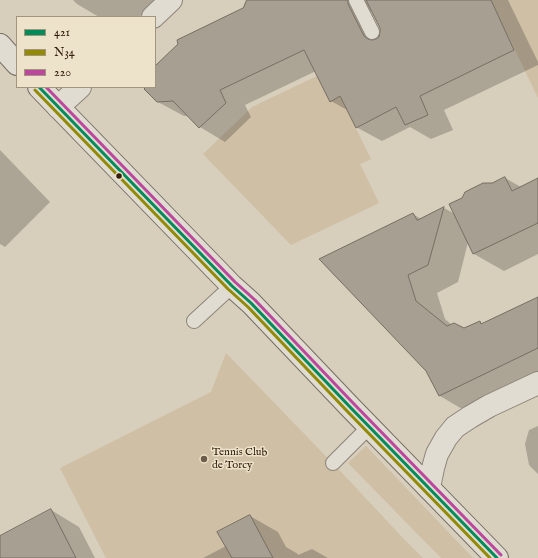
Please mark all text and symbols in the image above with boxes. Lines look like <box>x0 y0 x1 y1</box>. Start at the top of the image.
legend <box>16 16 156 88</box>
text: 421 <box>54 25 70 40</box>
text: N34 <box>54 45 75 60</box>
text: 220 <box>54 65 71 80</box>
unlabelled marker <box>114 171 124 181</box>
place label: Tennis Club de Torcy <box>212 446 267 472</box>
marker: Tennis Club de Torcy <box>199 454 209 464</box>

